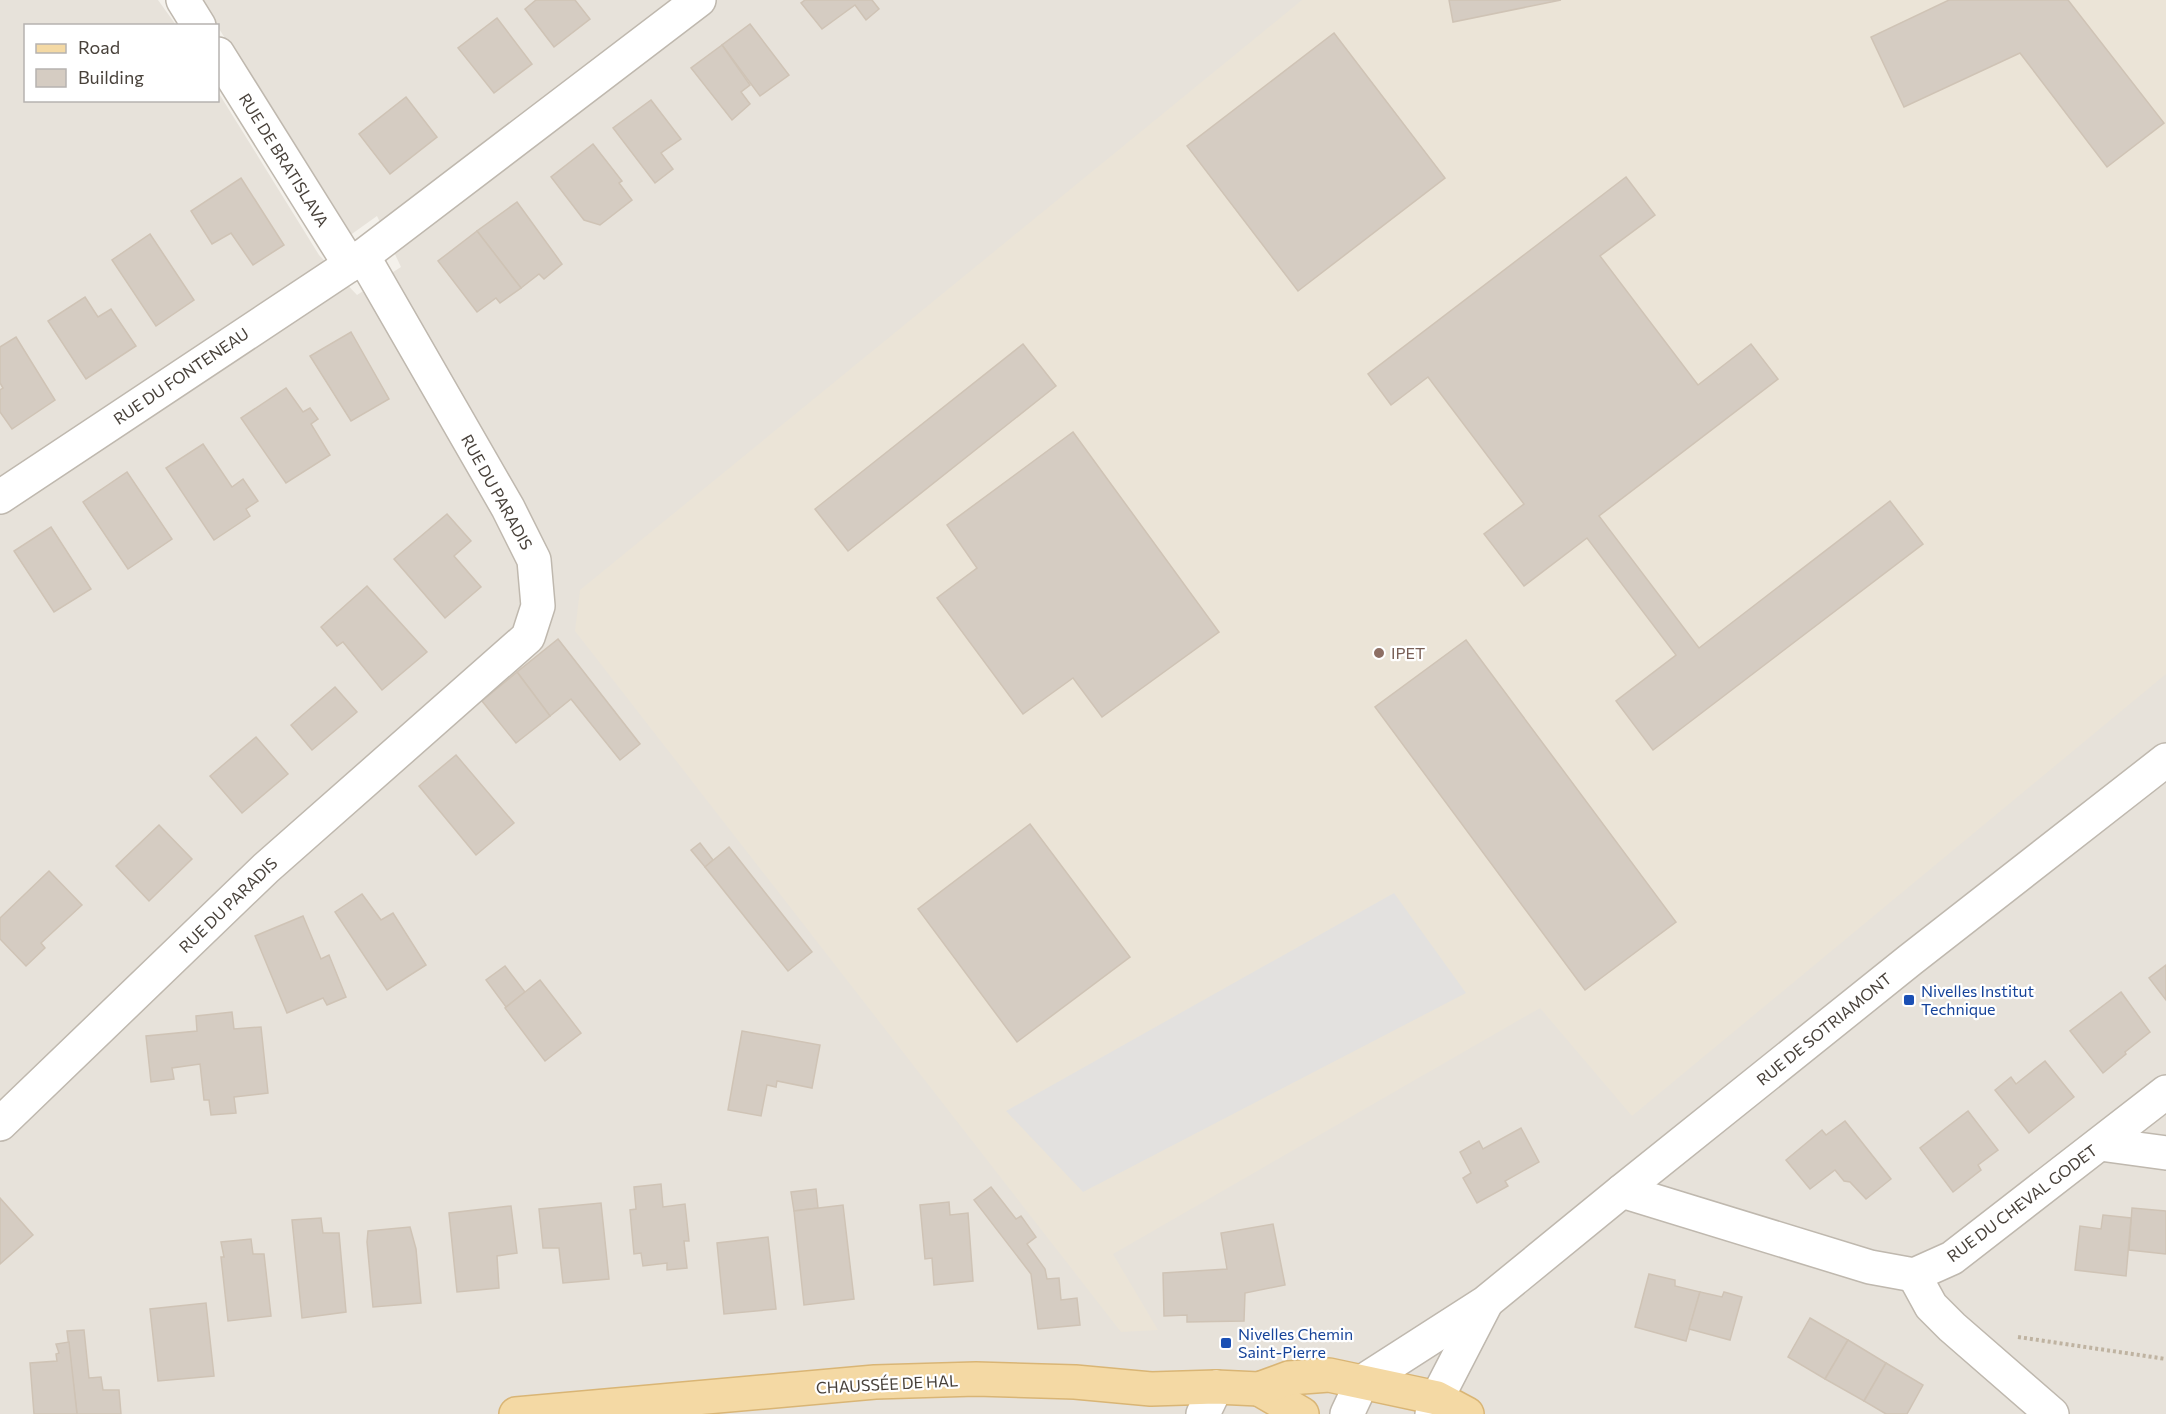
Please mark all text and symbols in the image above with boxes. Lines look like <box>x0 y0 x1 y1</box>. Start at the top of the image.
legend <box>24 24 219 102</box>
text: Road <box>78 36 120 58</box>
text: Building <box>78 66 144 88</box>
street label: RUE DE BRATISLAVA <box>236 90 333 230</box>
street label: RUE DU FONTENEAU <box>109 323 252 428</box>
street label: RUE DU PARADIS <box>458 431 537 553</box>
place label: IPET <box>1391 643 1425 662</box>
marker: IPET <box>1372 646 1386 660</box>
street label: RUE DU PARADIS <box>175 853 281 956</box>
street label: RUE DE SOTRIAMONT <box>1752 968 1895 1089</box>
place label: Nivelles Institut Technique <box>1921 981 2034 1018</box>
marker: Nivelles Institut Technique <box>1902 993 1916 1007</box>
street label: RUE DU CHEVAL GODET <box>1943 1140 2101 1265</box>
place label: Nivelles Chemin Saint-Pierre <box>1238 1324 1353 1361</box>
marker: Nivelles Chemin Saint-Pierre <box>1219 1336 1233 1350</box>
street label: CHAUSSÉE DE HAL <box>815 1370 959 1397</box>

